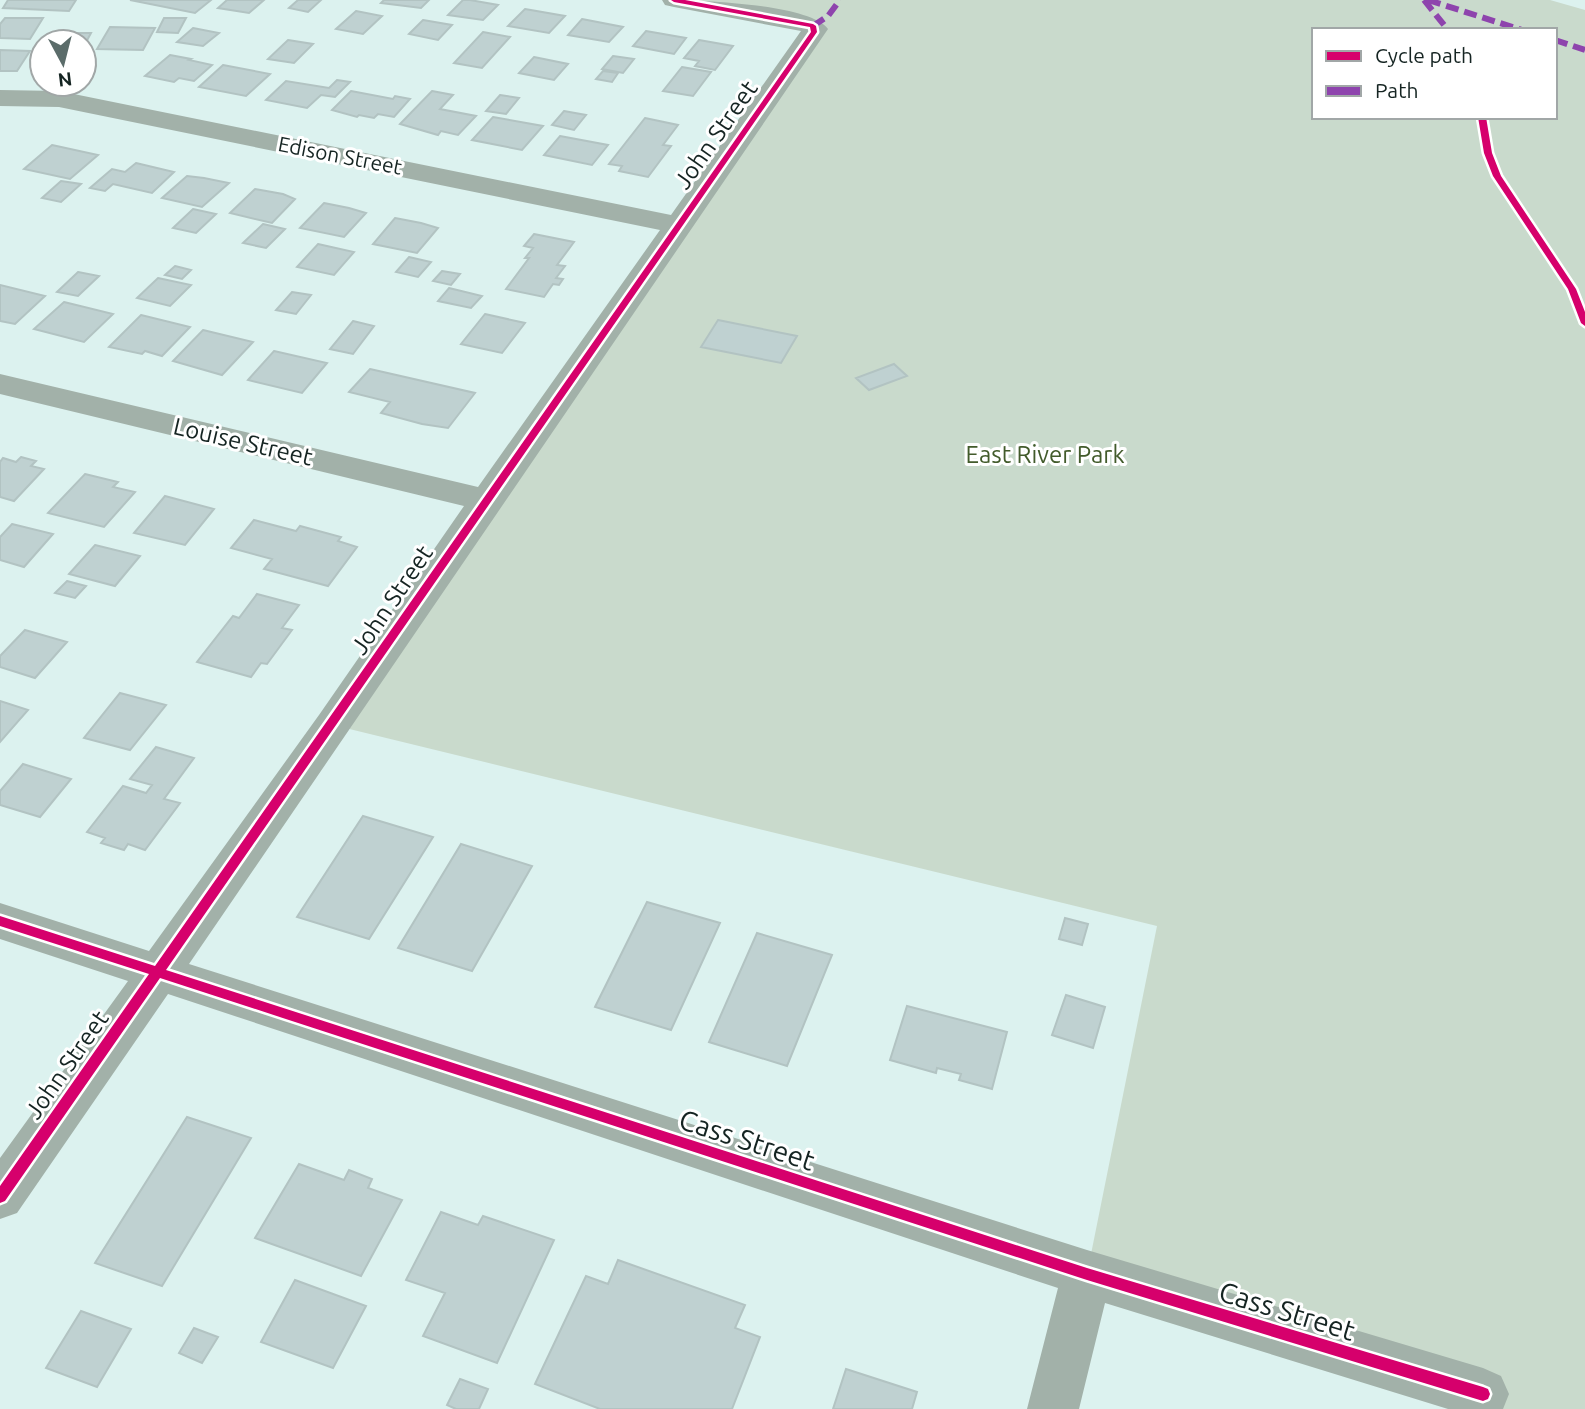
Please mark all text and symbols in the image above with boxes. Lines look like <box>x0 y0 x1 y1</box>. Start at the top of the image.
north arrow <box>28 28 98 98</box>
legend <box>1312 28 1557 119</box>
text: Cycle path <box>1375 43 1473 67</box>
text: N <box>57 68 73 92</box>
street label: John Street <box>668 75 763 194</box>
text: Path <box>1375 78 1418 102</box>
street label: Edison Street <box>276 131 404 179</box>
street label: Louise Street <box>171 412 316 471</box>
park label: East River Park <box>965 441 1125 468</box>
street label: John Street <box>345 540 438 659</box>
street label: John Street <box>19 1005 114 1124</box>
street label: Cass Street <box>676 1103 819 1176</box>
street label: Cass Street <box>1215 1275 1359 1346</box>

